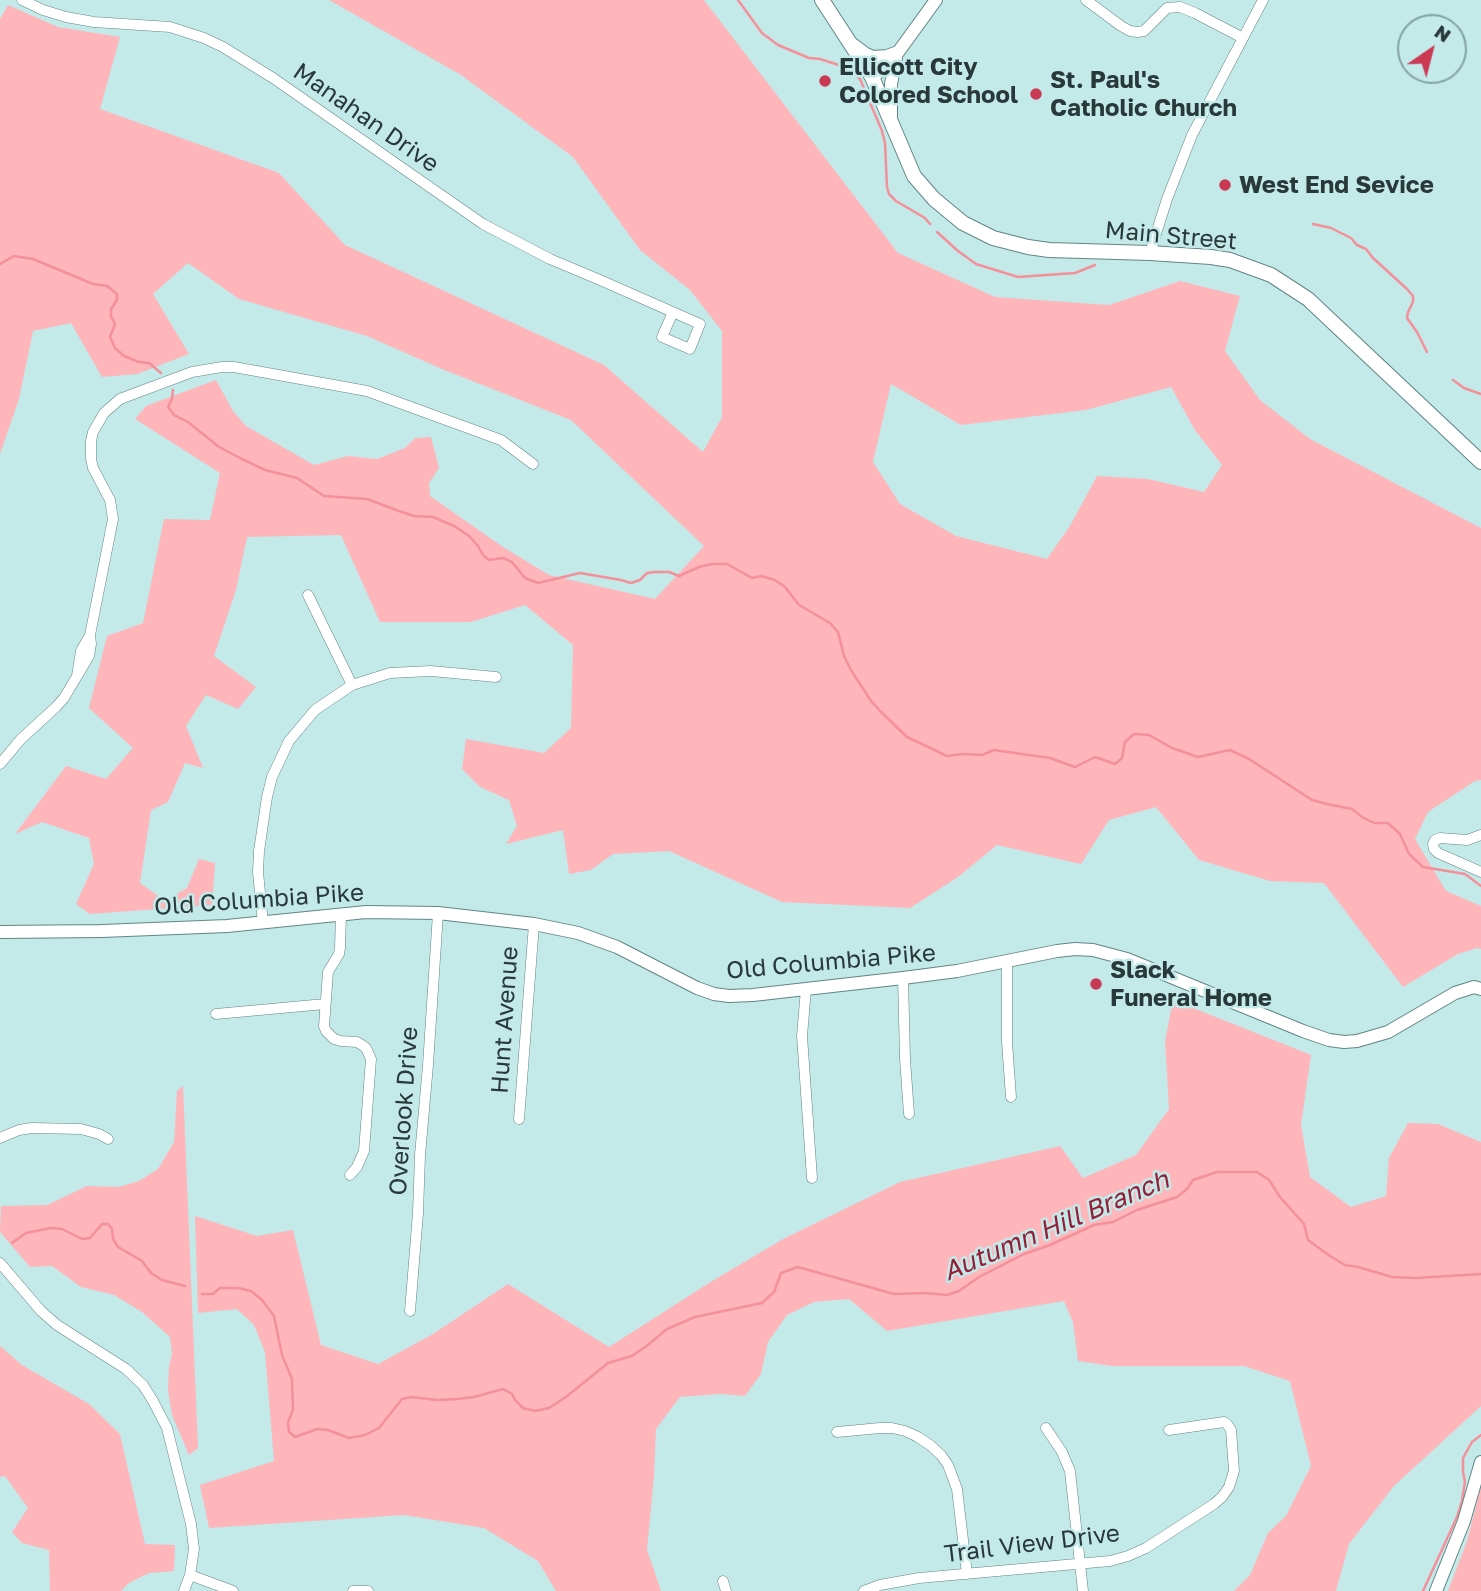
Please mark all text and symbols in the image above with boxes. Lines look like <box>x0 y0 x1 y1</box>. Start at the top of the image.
north arrow <box>1397 14 1467 84</box>
text: N <box>1431 19 1456 47</box>
place label: Ellicott City Colored School <box>839 53 1018 109</box>
street label: Manahan Drive <box>288 57 444 179</box>
place label: St. Paul's Catholic Church <box>1050 66 1237 122</box>
marker: Ellicott City Colored School <box>817 73 833 89</box>
marker: St. Paul's Catholic Church <box>1028 86 1044 102</box>
place label: West End Sevice <box>1239 171 1434 199</box>
marker: West End Sevice <box>1217 177 1233 193</box>
street label: Main Street <box>1104 216 1238 256</box>
street label: Old Columbia Pike <box>153 878 365 922</box>
street label: Old Columbia Pike <box>725 939 937 985</box>
street label: Hunt Avenue <box>485 945 525 1095</box>
place label: Slack Funeral Home <box>1110 956 1272 1012</box>
marker: Slack Funeral Home <box>1088 976 1104 992</box>
street label: Overlook Drive <box>384 1026 424 1196</box>
water label: Autumn Hill Branch <box>938 1164 1174 1288</box>
street label: Trail View Drive <box>943 1519 1121 1569</box>

